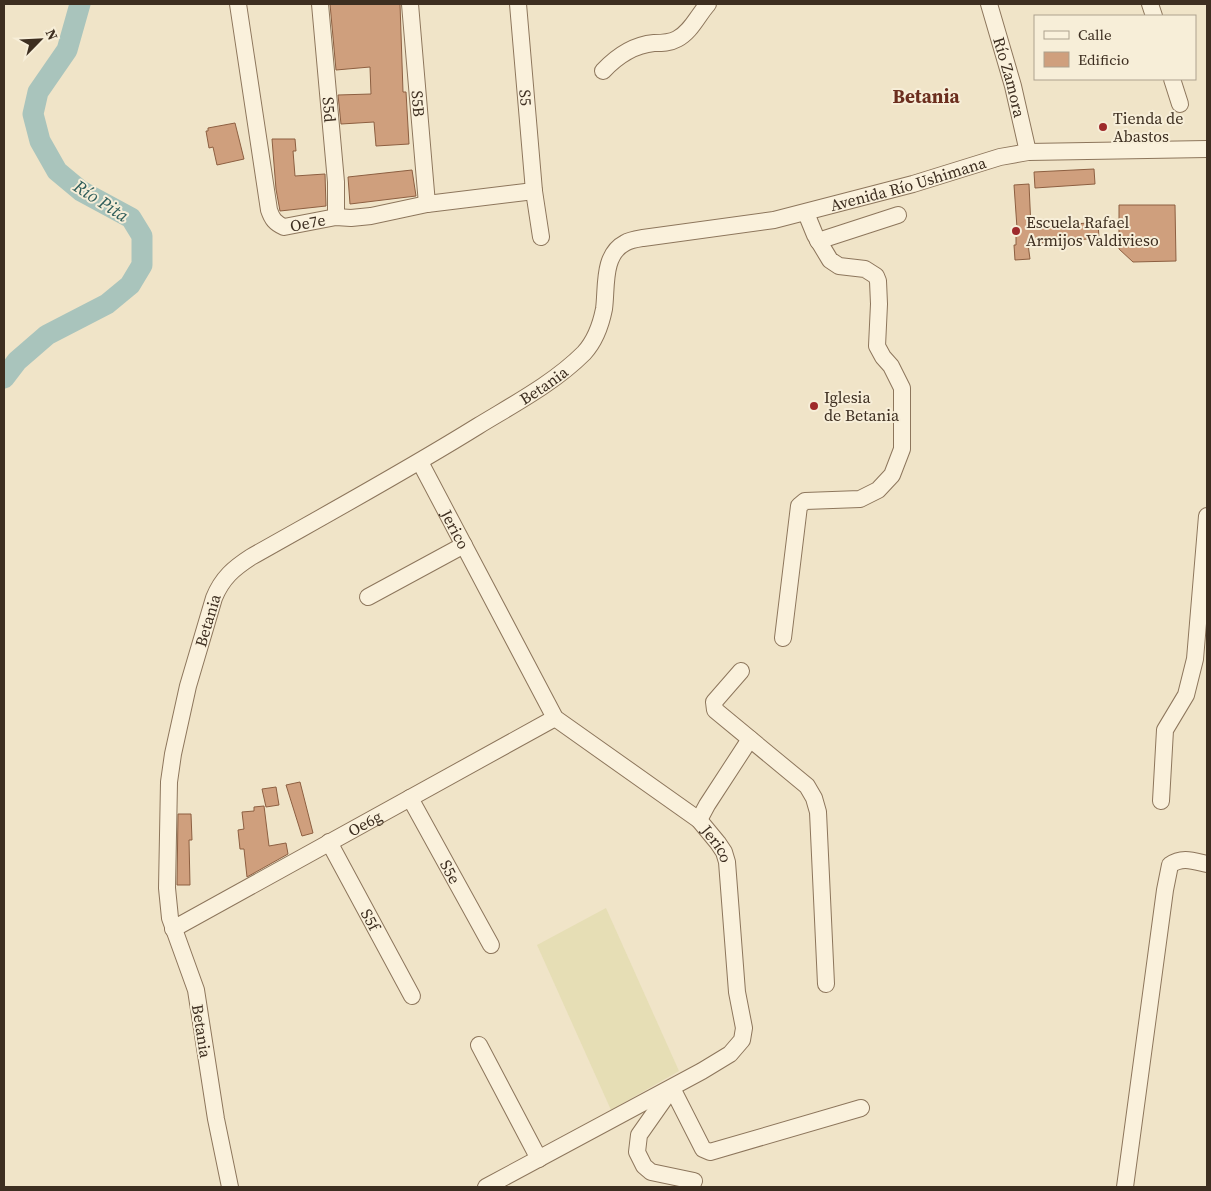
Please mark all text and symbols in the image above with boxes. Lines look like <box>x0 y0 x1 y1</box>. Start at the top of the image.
north arrow <box>15 15 65 65</box>
legend <box>1034 15 1196 80</box>
text: Calle <box>1078 24 1112 45</box>
text: N <box>41 26 63 43</box>
street label: Río Zamora <box>988 34 1031 120</box>
text: Edificio <box>1078 49 1129 70</box>
district label: Betania <box>892 83 960 109</box>
street label: S5 <box>514 89 538 107</box>
street label: S5B <box>406 90 431 118</box>
street label: S5d <box>317 96 342 123</box>
place label: Tienda de Abastos <box>1113 107 1183 147</box>
marker: Tienda de Abastos <box>1097 121 1109 133</box>
street label: Avenida Río Ushimana <box>828 151 990 216</box>
water label: Río Pita <box>68 173 134 228</box>
street label: Oe7e <box>288 208 327 237</box>
place label: Escuela Rafael Armijos Valdivieso <box>1026 211 1159 251</box>
marker: Escuela Rafael Armijos Valdivieso <box>1010 225 1022 237</box>
street label: Betania <box>515 360 573 410</box>
place label: Iglesia de Betania <box>824 386 900 426</box>
marker: Iglesia de Betania <box>808 400 820 412</box>
street label: Jerico <box>435 505 475 553</box>
street label: Betania <box>189 591 226 650</box>
street label: Oe6g <box>344 805 386 841</box>
street label: Jerico <box>696 819 738 865</box>
street label: S5e <box>435 856 466 888</box>
street label: S5f <box>356 905 386 935</box>
street label: Betania <box>187 1003 217 1060</box>

